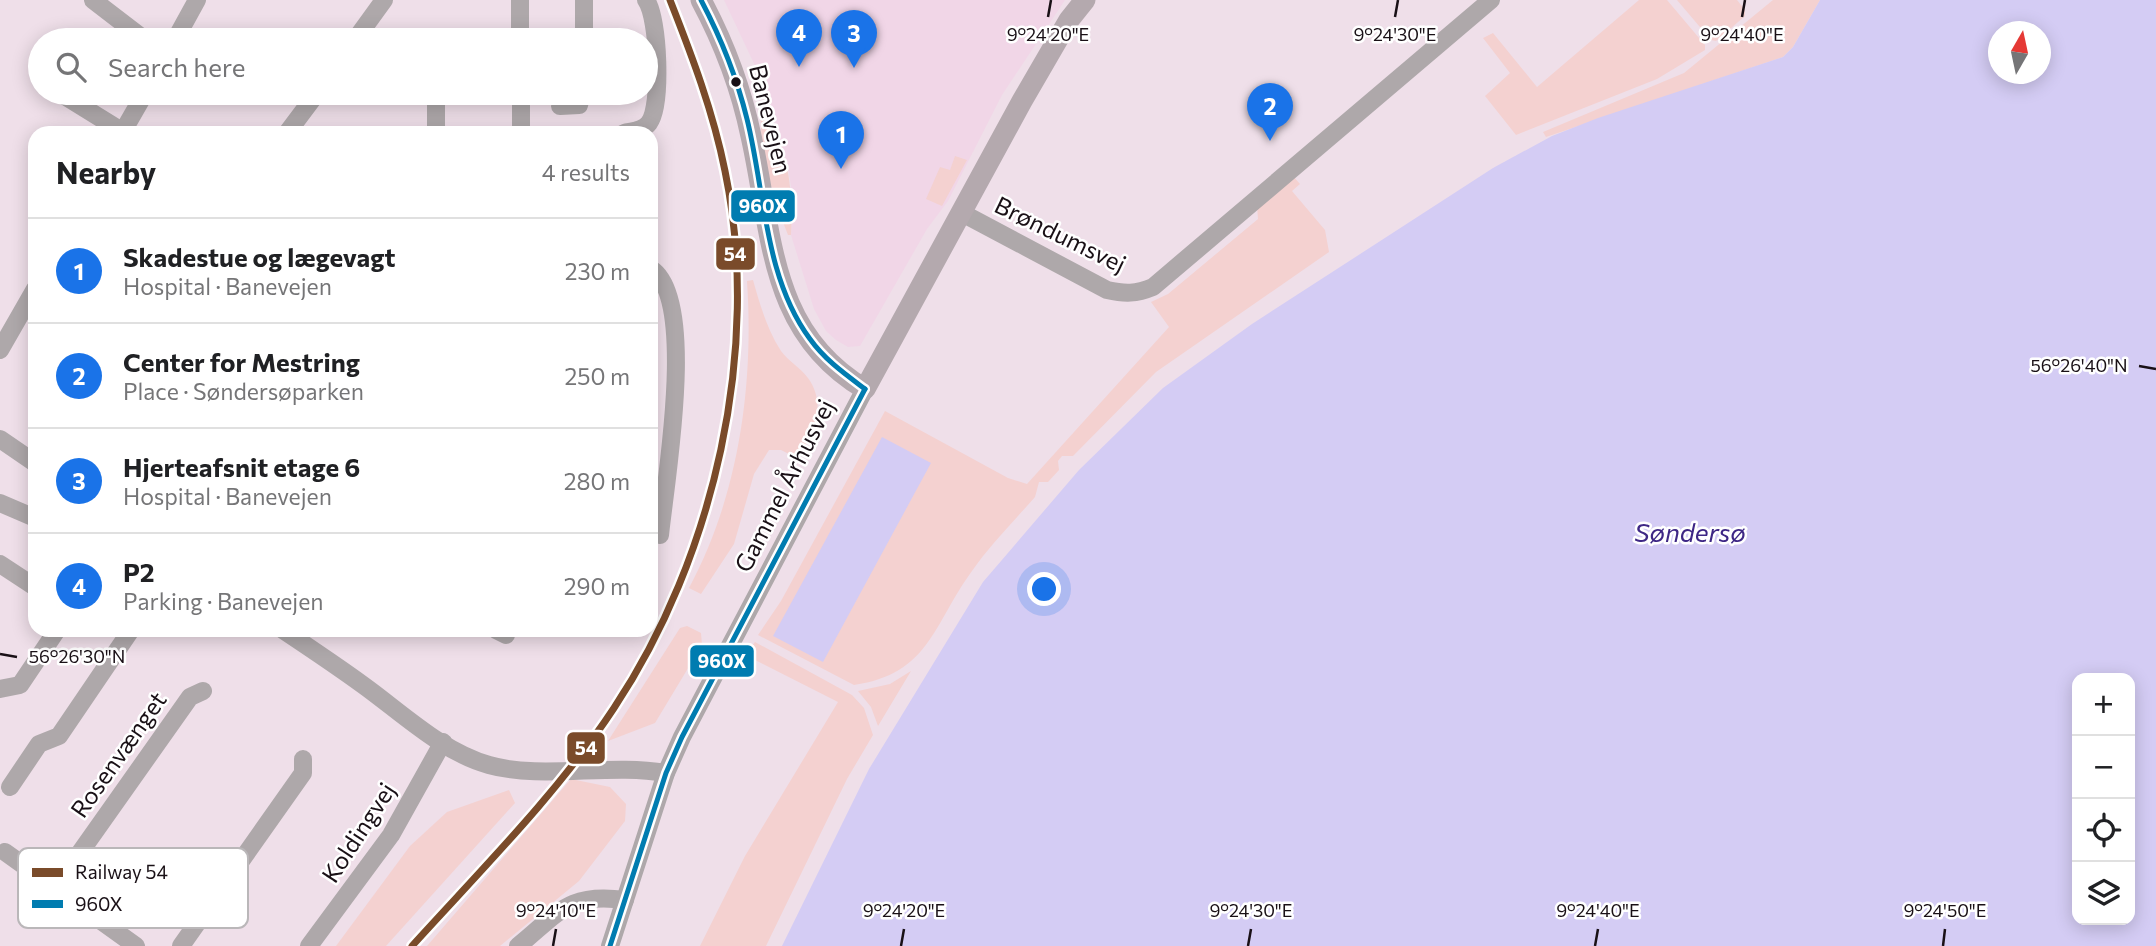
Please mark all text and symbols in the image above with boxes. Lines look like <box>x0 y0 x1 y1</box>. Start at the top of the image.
pin: 4 <box>776 9 822 67</box>
pin: 3 <box>831 10 877 68</box>
north arrow <box>1988 21 2051 84</box>
text: 9°24'20"E <box>1007 23 1089 45</box>
text: 9°24'30"E <box>1354 23 1436 45</box>
text: 9°24'40"E <box>1700 23 1784 45</box>
search box <box>28 28 658 105</box>
icon: search <box>52 48 90 86</box>
text: Search here <box>108 51 246 82</box>
street label: Banevejen <box>744 61 799 176</box>
unlabelled marker <box>729 75 743 89</box>
pin: 2 <box>1247 83 1293 141</box>
pin: 1 <box>818 111 864 169</box>
text: Nearby <box>56 153 156 190</box>
text: 4 results <box>542 158 630 186</box>
line badge: 960X <box>730 189 796 223</box>
street label: Brøndumsvej <box>990 189 1131 278</box>
text: 960X <box>739 194 787 217</box>
line badge: 54 <box>715 237 756 271</box>
text: Skadestue og lægevagt <box>123 241 396 272</box>
text: 54 <box>724 242 747 265</box>
text: 1 <box>74 257 84 285</box>
text: 230 m <box>565 257 630 285</box>
text: Hospital · Banevejen <box>123 272 332 300</box>
text: Center for Mestring <box>123 346 360 377</box>
text: 56°26'40"N <box>2031 354 2128 376</box>
text: 2 <box>72 362 86 390</box>
text: 250 m <box>565 362 630 390</box>
text: Place · Søndersøparken <box>123 377 364 405</box>
street label: Gammel Århusvej <box>728 394 840 577</box>
text: Hjerteafsnit etage 6 <box>123 451 360 482</box>
text: 3 <box>72 467 86 495</box>
text: 280 m <box>564 467 630 495</box>
text: Hospital · Banevejen <box>123 482 332 510</box>
water label: Søndersø <box>1634 516 1746 547</box>
text: P2 <box>123 556 155 587</box>
text: 4 <box>72 572 86 600</box>
text: 290 m <box>564 572 630 600</box>
your location <box>1027 572 1061 606</box>
text: Parking · Banevejen <box>123 587 324 615</box>
line badge: 960X <box>689 644 755 678</box>
text: 56°26'30"N <box>29 645 125 667</box>
text: 960X <box>698 649 746 672</box>
map controls <box>2072 673 2135 925</box>
button: + <box>2072 673 2135 736</box>
street label: Rosenvænget <box>64 686 172 823</box>
line badge: 54 <box>566 731 606 765</box>
text: 54 <box>575 736 598 759</box>
button: − <box>2072 736 2135 799</box>
street label: Koldingvej <box>315 777 401 888</box>
button: locate <box>2072 799 2135 862</box>
legend <box>18 848 248 928</box>
text: Railway 54 <box>75 860 168 883</box>
button: layers <box>2072 862 2135 925</box>
text: 960X <box>75 892 123 915</box>
text: 9°24'10"E <box>516 899 596 921</box>
text: 9°24'20"E <box>863 899 945 921</box>
text: 9°24'30"E <box>1210 899 1292 921</box>
text: 9°24'40"E <box>1556 899 1640 921</box>
text: 9°24'50"E <box>1904 899 1986 921</box>

